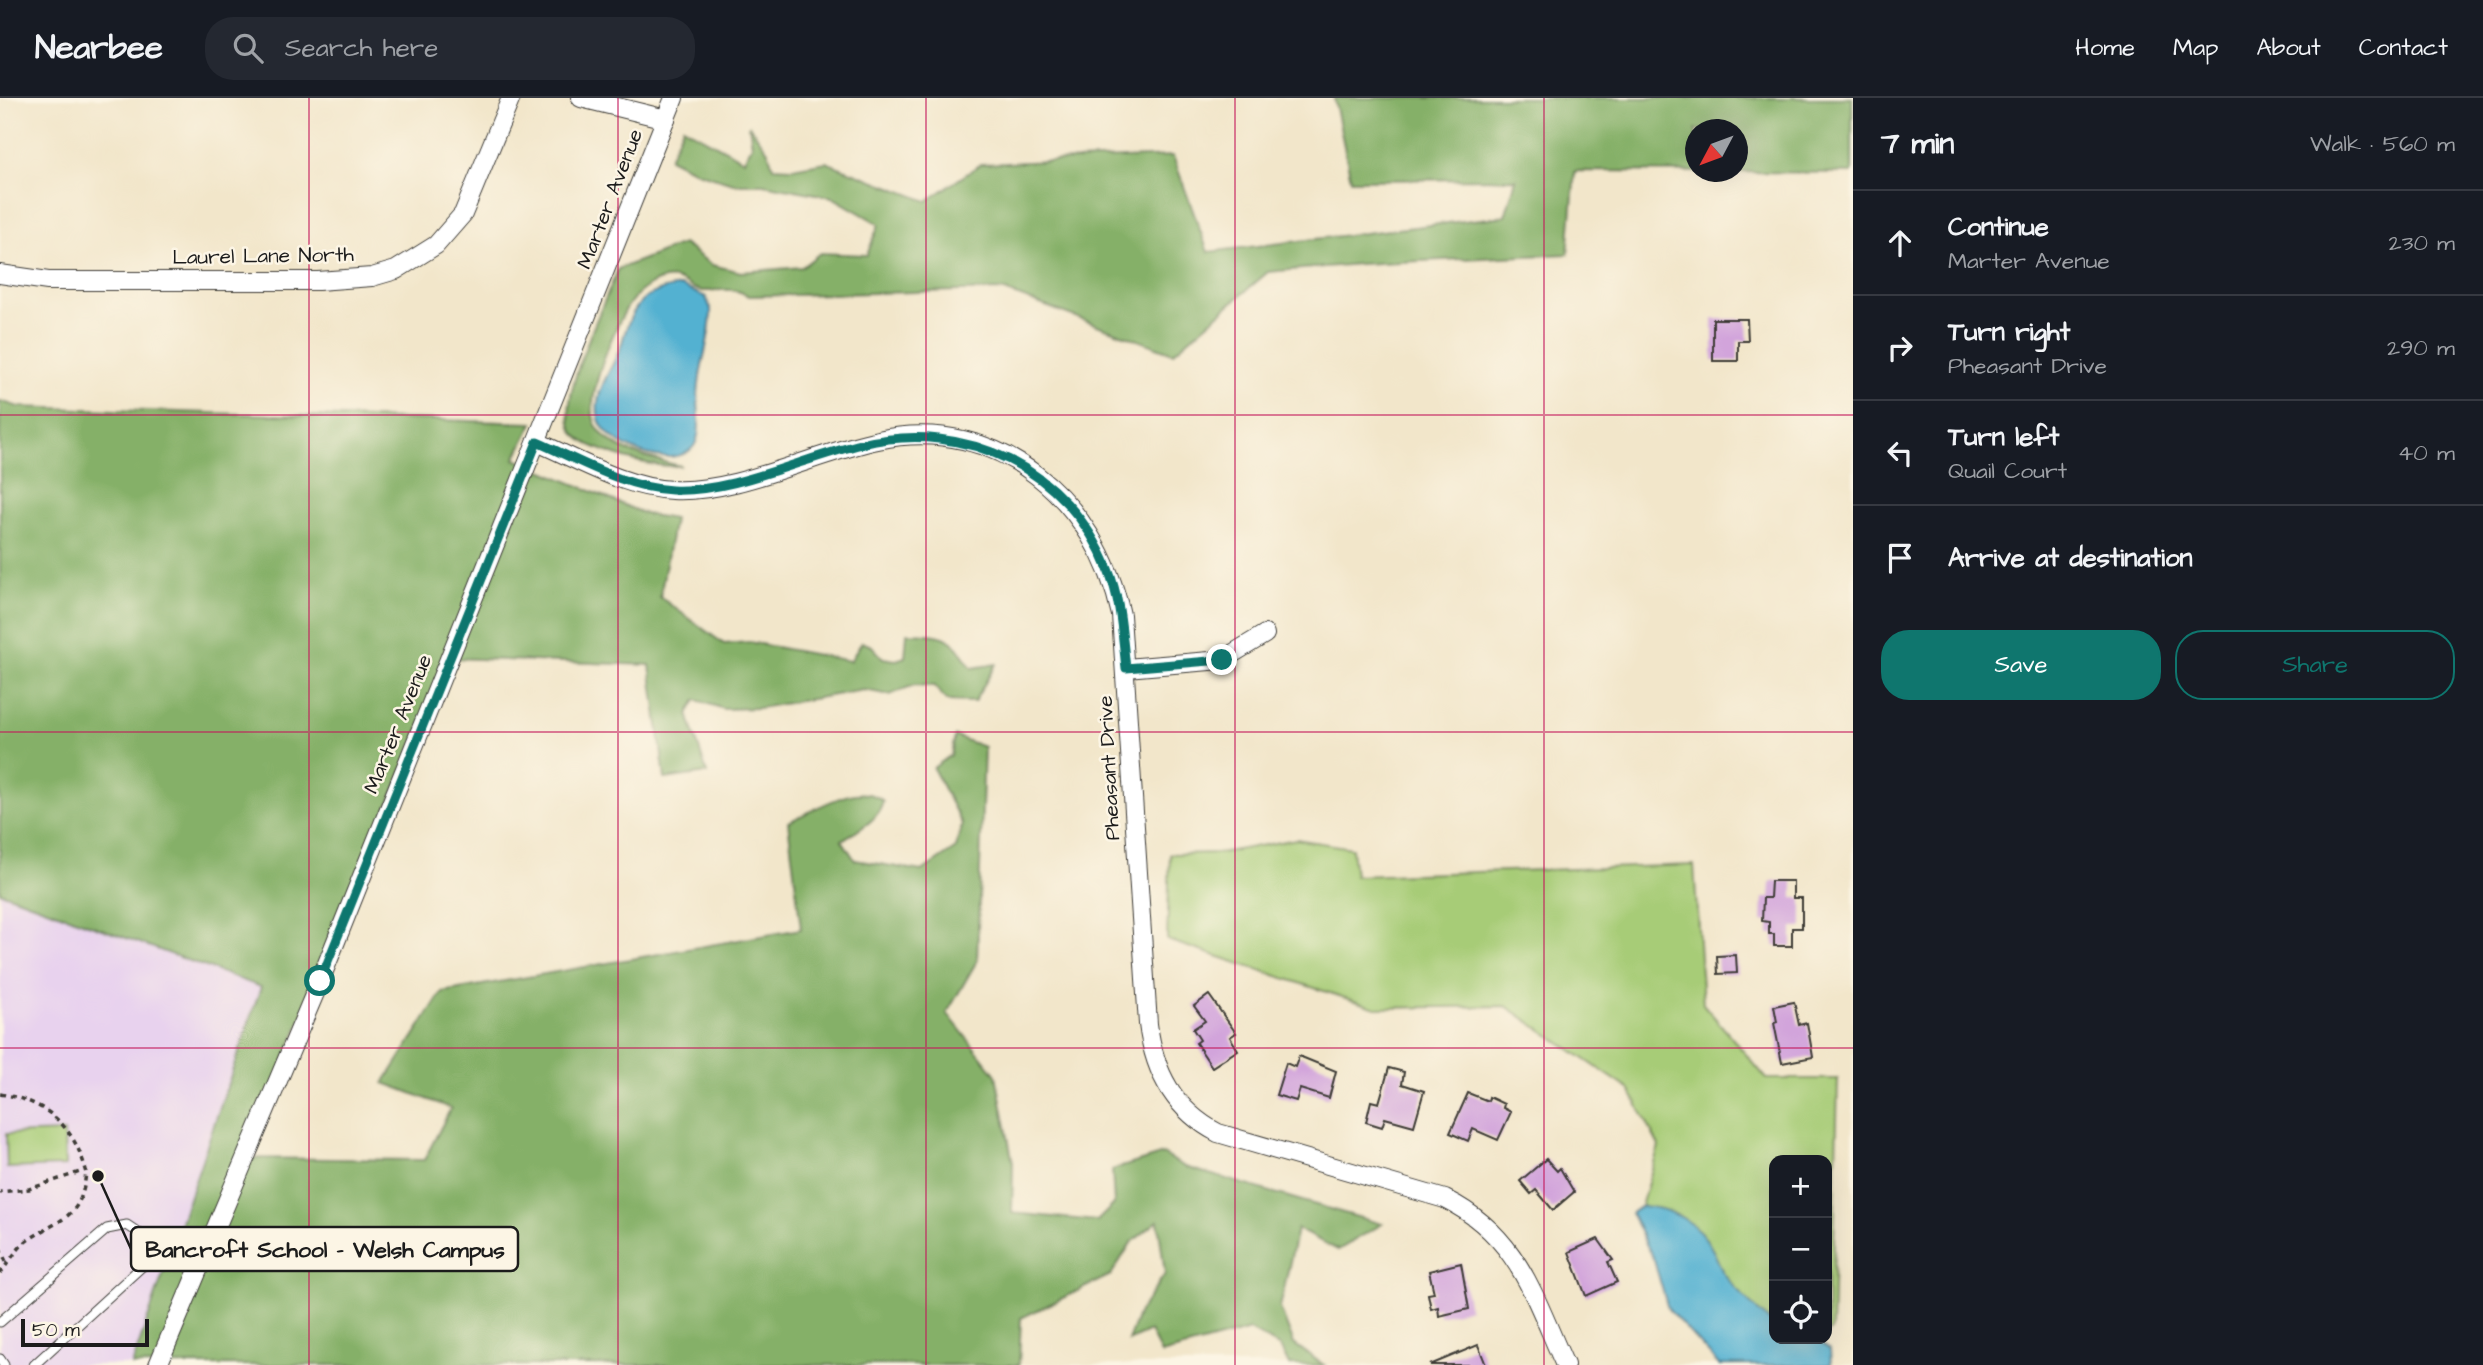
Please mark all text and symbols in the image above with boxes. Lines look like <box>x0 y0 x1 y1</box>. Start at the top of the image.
search box <box>205 17 695 80</box>
text: Nearbee <box>35 25 163 71</box>
icon: search <box>229 29 267 67</box>
text: Search here <box>285 30 438 66</box>
text: Home <box>2075 31 2135 65</box>
text: Map <box>2173 31 2218 65</box>
text: About <box>2256 31 2321 65</box>
text: Contact <box>2359 31 2448 65</box>
north arrow <box>1685 119 1748 182</box>
text: 7 min <box>1881 123 1954 165</box>
street label: Marter Avenue <box>570 125 650 273</box>
text: Walk · 560 m <box>2310 128 2455 160</box>
text: Continue <box>1948 209 2049 245</box>
icon: ahead <box>1881 224 1919 262</box>
text: 230 m <box>2389 227 2455 259</box>
street label: Laurel Lane North <box>172 240 355 272</box>
text: Marter Avenue <box>1948 245 2110 277</box>
text: Turn right <box>1948 314 2070 350</box>
icon: right <box>1881 329 1919 367</box>
text: 290 m <box>2387 332 2455 364</box>
text: Pheasant Drive <box>1948 350 2107 382</box>
text: Turn left <box>1948 419 2059 455</box>
icon: left <box>1881 434 1919 472</box>
text: 40 m <box>2398 437 2455 469</box>
text: Quail Court <box>1948 455 2067 487</box>
icon: arrive <box>1881 539 1919 577</box>
text: Arrive at destination <box>1948 540 2193 576</box>
button: Save <box>1881 630 2161 700</box>
button: Share <box>2175 630 2455 700</box>
route end <box>1206 644 1237 675</box>
street label: Marter Avenue <box>357 650 439 798</box>
street label: Pheasant Drive <box>1091 695 1127 841</box>
route start <box>304 965 335 996</box>
map controls <box>1769 1155 1832 1344</box>
button: + <box>1769 1155 1832 1218</box>
button: − <box>1769 1218 1832 1281</box>
callout: Bancroft School - Welsh Campus <box>131 1227 518 1271</box>
text: Bancroft School - Welsh Campus <box>145 1234 505 1266</box>
button: locate <box>1769 1281 1832 1344</box>
scale bar <box>21 1316 149 1348</box>
text: 50 m <box>32 1317 80 1344</box>

